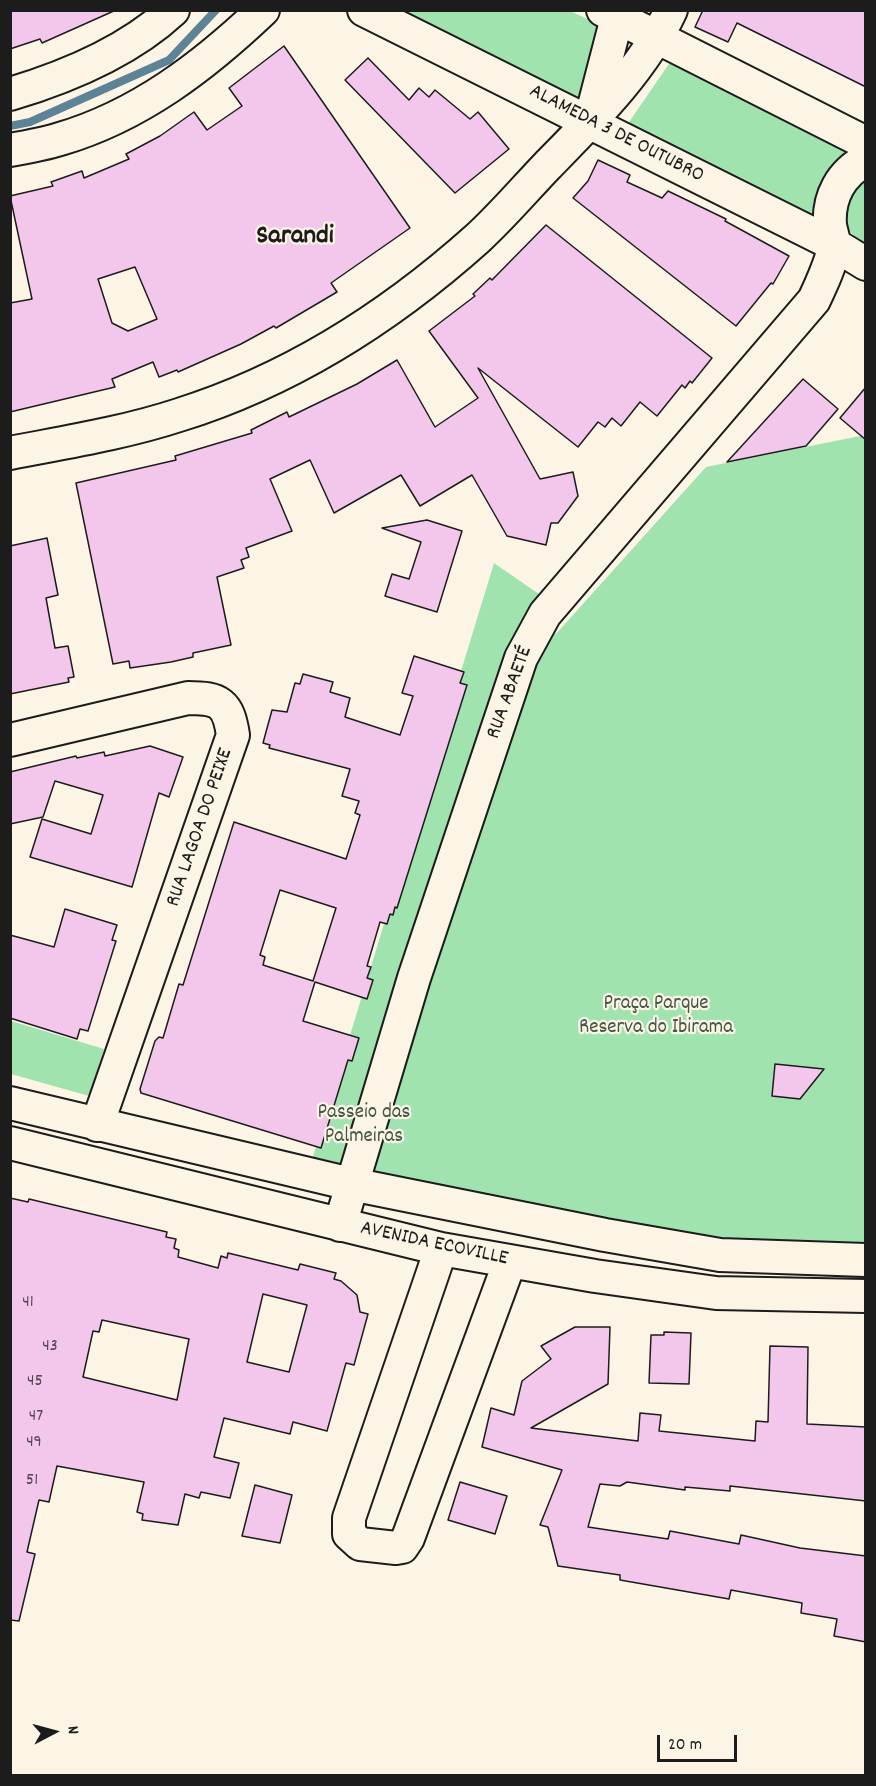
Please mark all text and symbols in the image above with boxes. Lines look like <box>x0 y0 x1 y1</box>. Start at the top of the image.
street label: ALAMEDA 3 DE OUTUBRO <box>524 80 708 190</box>
district label: Sarandi <box>256 222 334 254</box>
street label: RUA ABAETÉ <box>483 643 539 743</box>
street label: RUA LAGOA DO PEIXE <box>162 745 240 911</box>
park label: Praça Parque Reserva do Ibirama <box>579 992 733 1042</box>
park label: Passeio das Palmeiras <box>318 1101 410 1151</box>
street label: AVENIDA ECOVILLE <box>358 1217 510 1273</box>
house number: 41 <box>22 1293 34 1315</box>
house number: 43 <box>42 1337 58 1359</box>
house number: 45 <box>27 1372 43 1394</box>
house number: 47 <box>29 1407 43 1429</box>
house number: 49 <box>26 1433 42 1455</box>
house number: 51 <box>26 1471 38 1493</box>
north arrow <box>24 1702 84 1762</box>
scale bar <box>660 1723 740 1761</box>
text: N <box>61 1725 84 1735</box>
text: 20 m <box>668 1733 702 1758</box>

